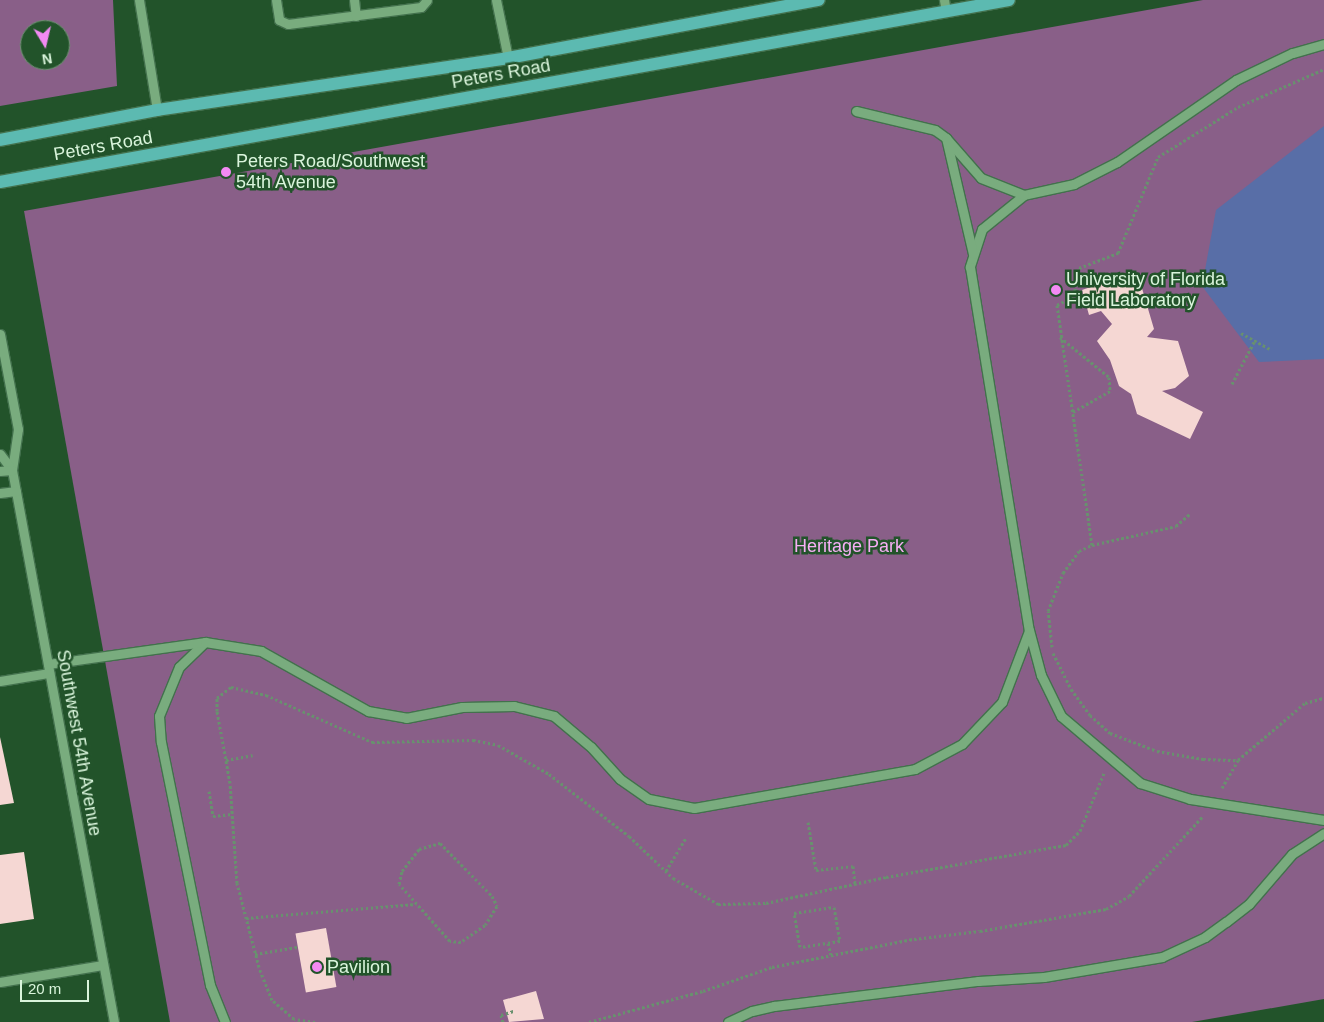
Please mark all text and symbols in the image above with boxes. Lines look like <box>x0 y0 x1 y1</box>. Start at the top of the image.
north arrow <box>20 20 70 70</box>
text: N <box>41 50 53 68</box>
street label: Peters Road <box>450 55 552 93</box>
street label: Peters Road <box>52 127 154 165</box>
place label: Peters Road/Southwest 54th Avenue <box>236 151 425 193</box>
marker: Peters Road/Southwest 54th Avenue <box>220 166 232 178</box>
place label: University of Florida Field Laboratory <box>1066 269 1225 312</box>
marker: University of Florida Field Laboratory <box>1050 284 1062 296</box>
park label: Heritage Park <box>794 535 904 557</box>
street label: Southwest 54th Avenue <box>52 648 106 838</box>
place label: Pavilion <box>327 956 390 978</box>
marker: Pavilion <box>311 961 323 973</box>
scale bar <box>22 970 91 1002</box>
text: 20 m <box>28 980 61 997</box>

